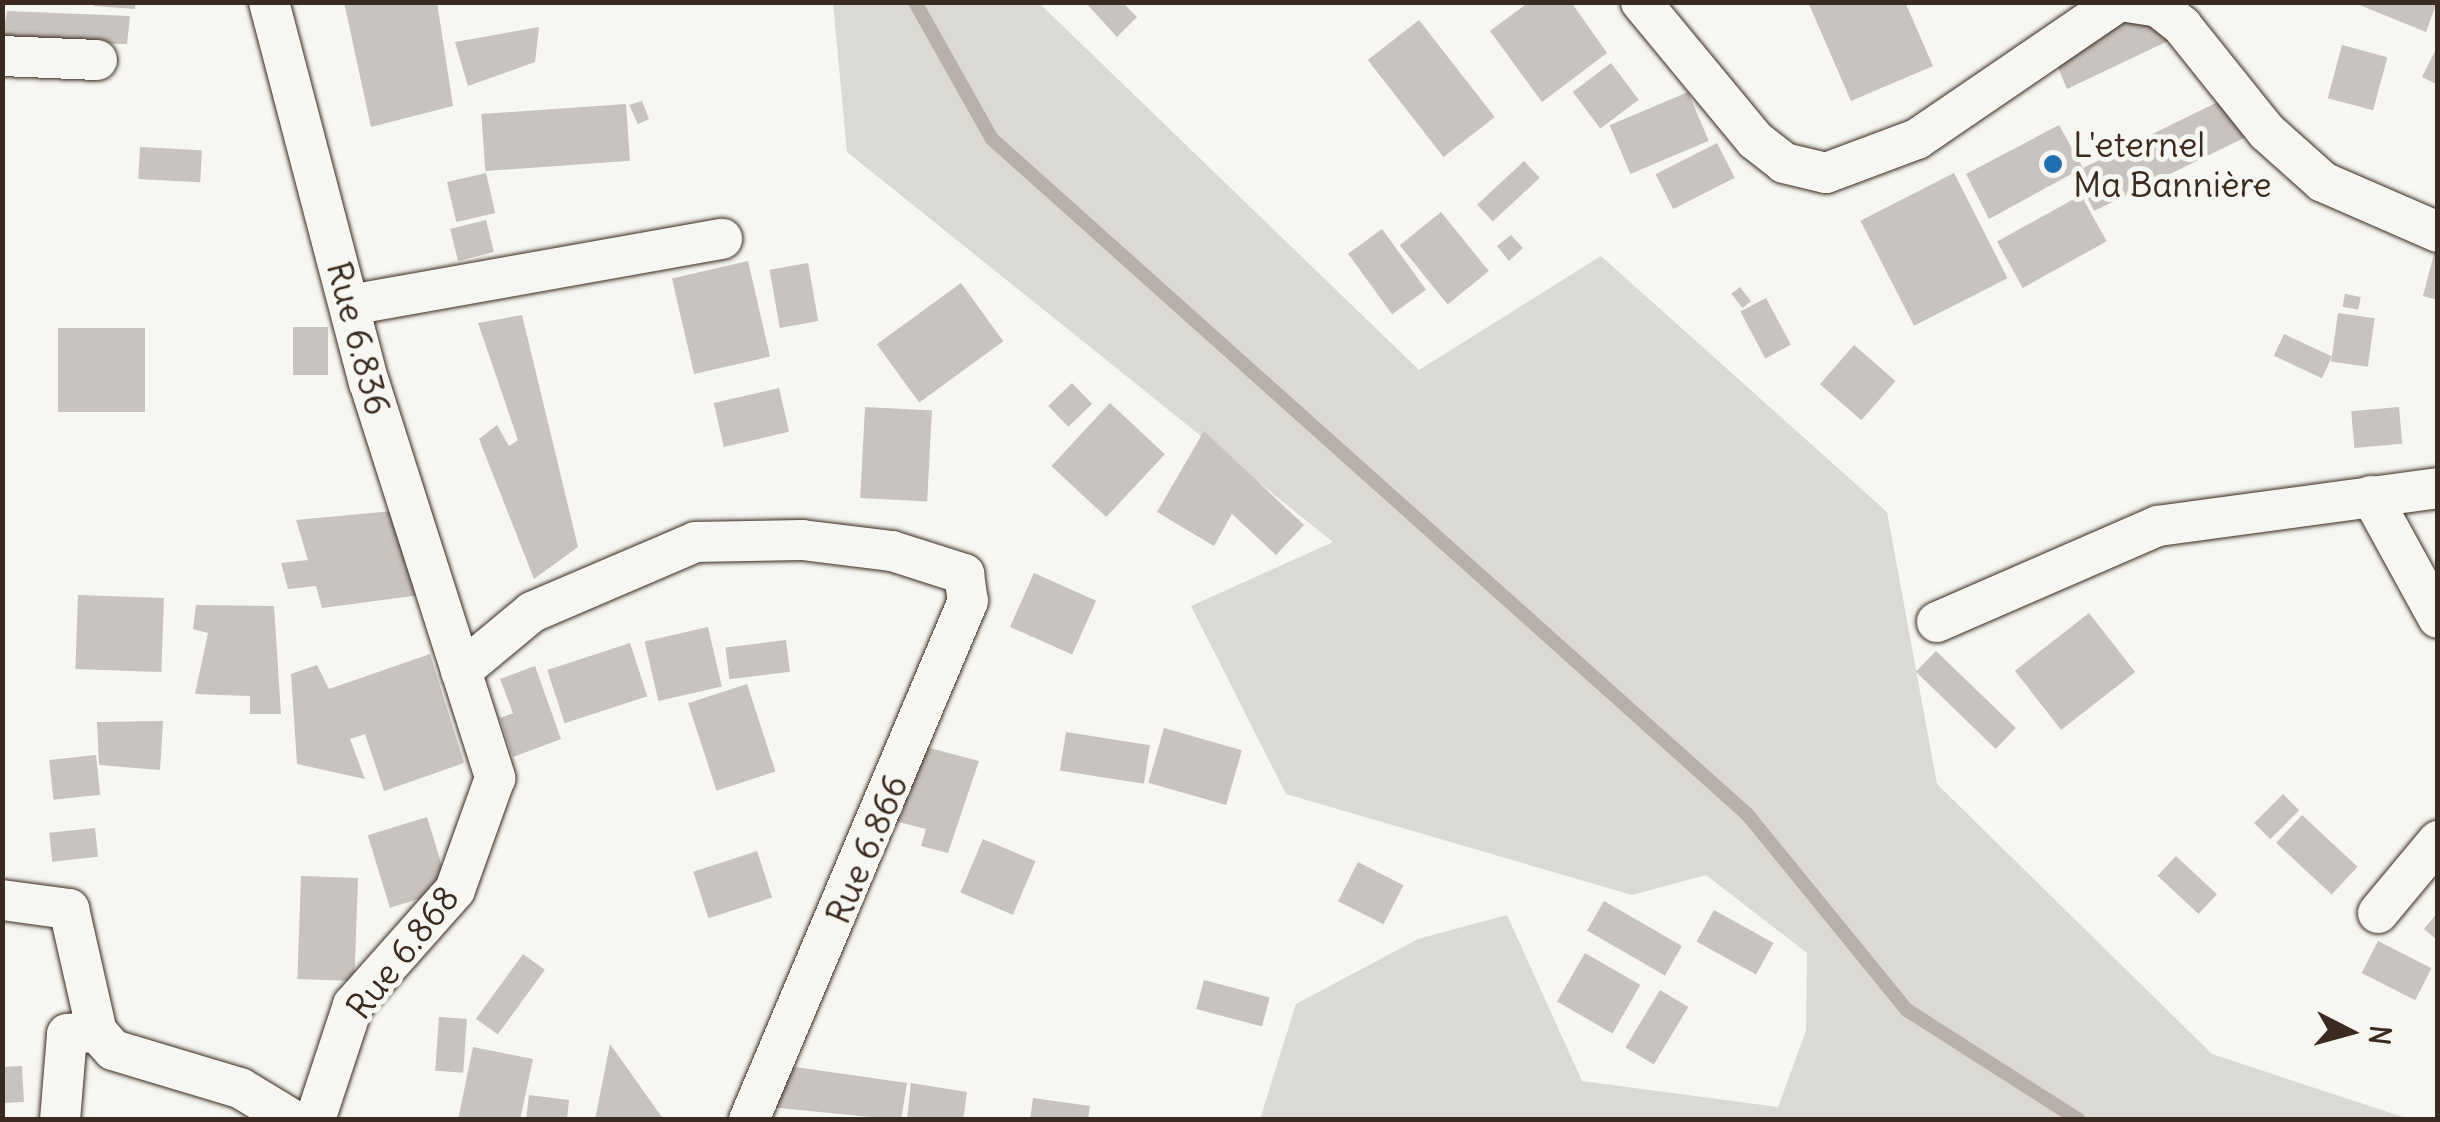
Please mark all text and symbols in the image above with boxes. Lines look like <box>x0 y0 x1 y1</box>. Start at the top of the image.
place label: L'eternel Ma Bannière <box>2073 123 2272 205</box>
marker: L'eternel Ma Bannière <box>2042 153 2064 175</box>
street label: Rue 6.836 <box>318 257 400 419</box>
street label: Rue 6.866 <box>816 768 916 930</box>
street label: Rue 6.868 <box>337 877 467 1027</box>
north arrow <box>2300 982 2400 1082</box>
text: N <box>2361 1024 2399 1047</box>

